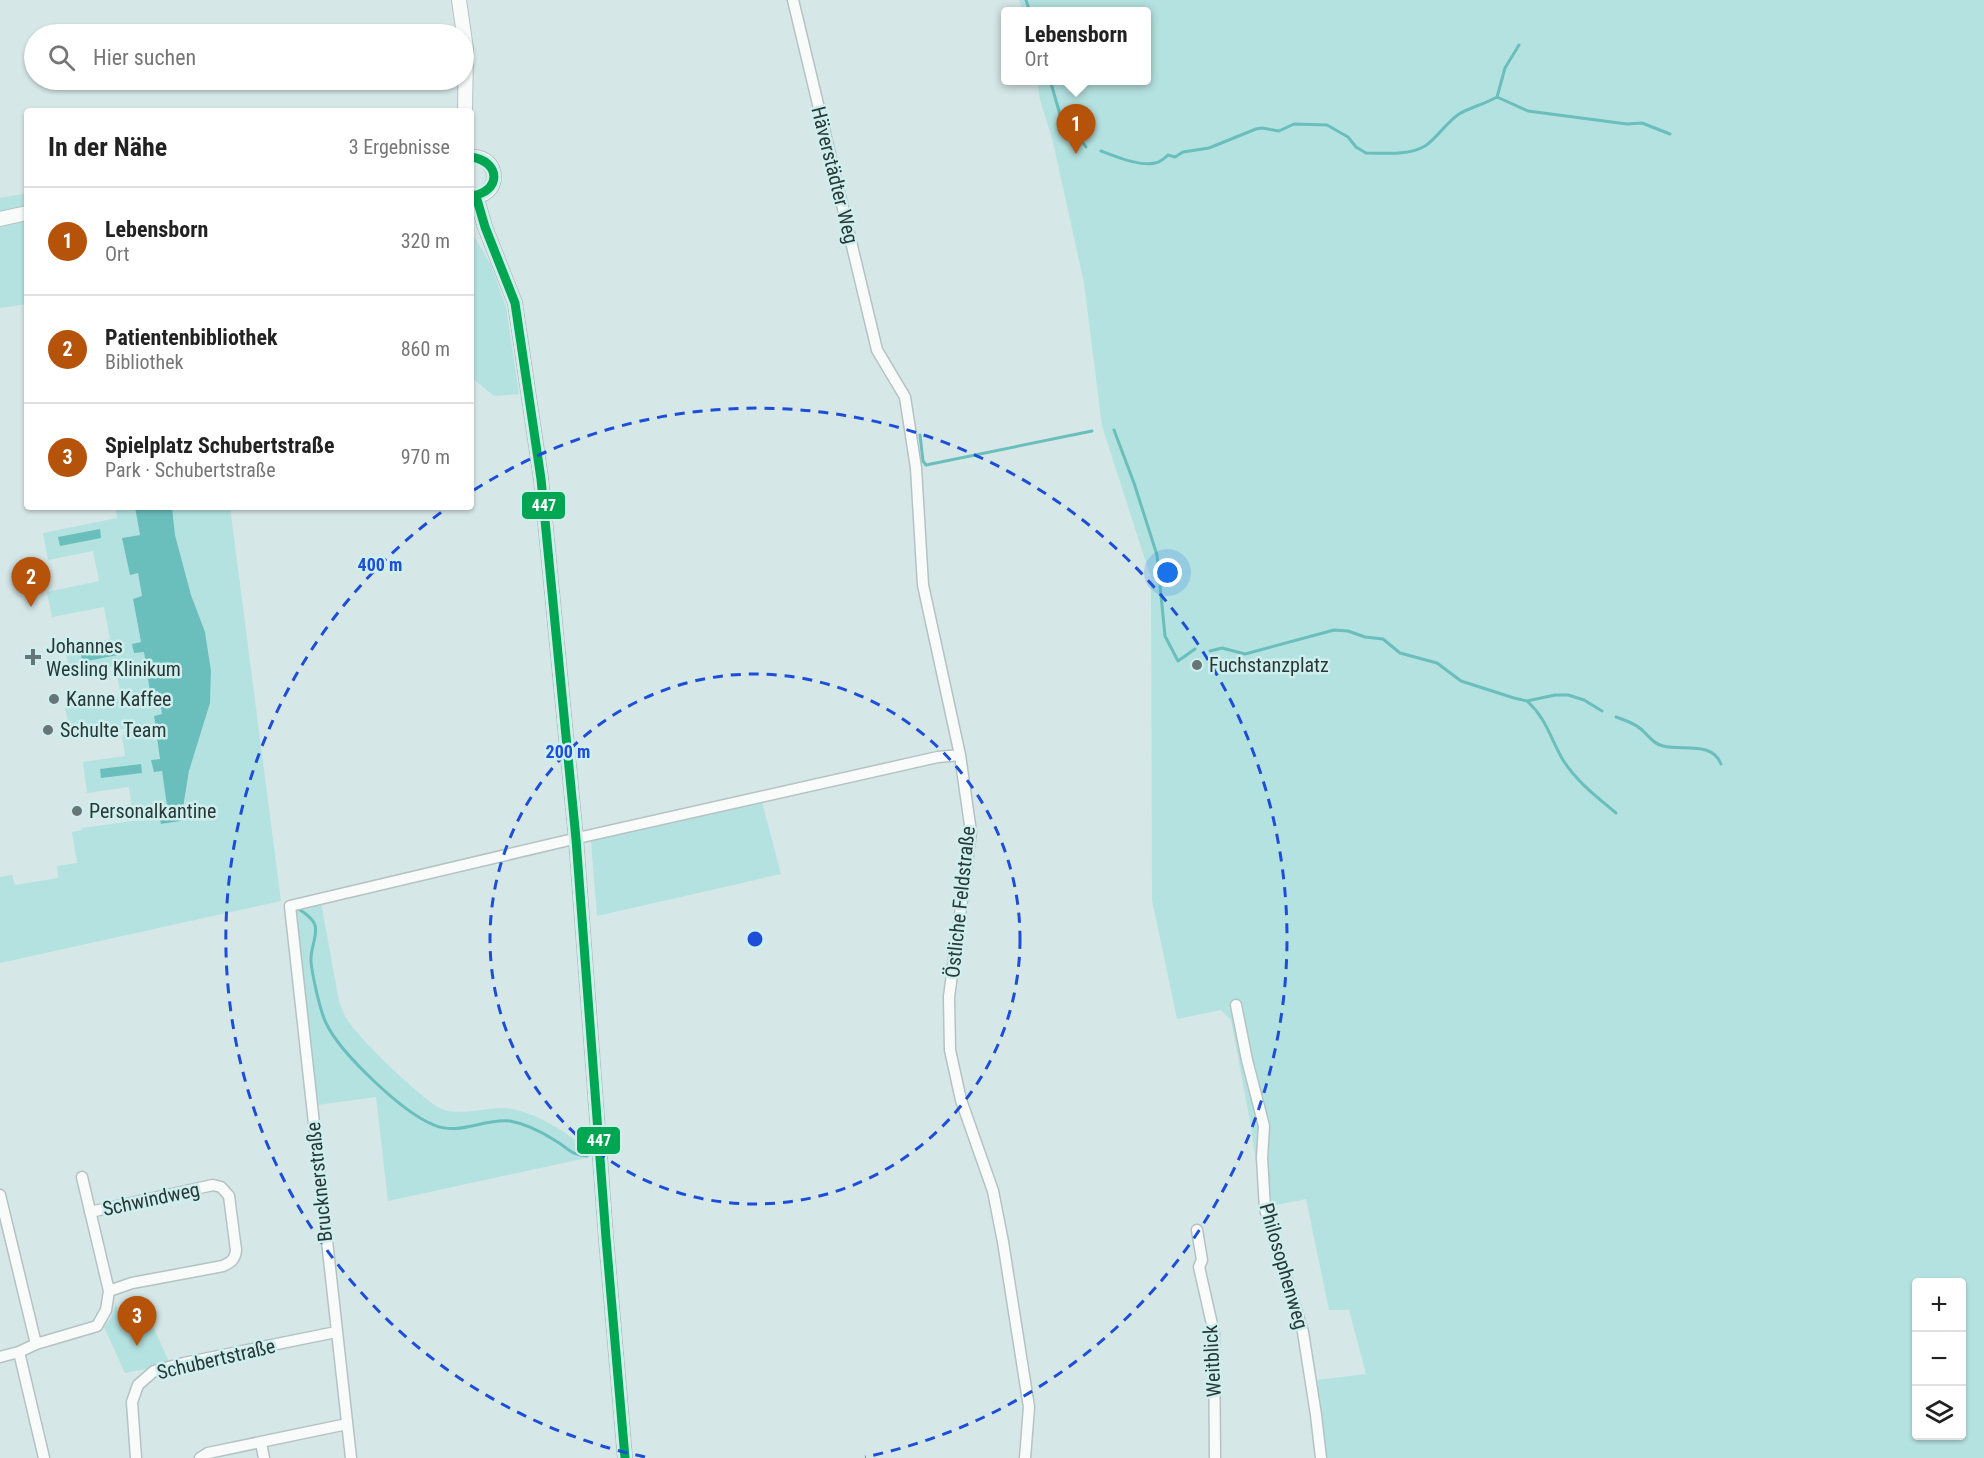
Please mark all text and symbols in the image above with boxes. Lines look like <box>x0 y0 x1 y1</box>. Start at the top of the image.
popup <box>1001 7 1151 85</box>
text: Lebensborn <box>1024 22 1128 47</box>
search box <box>24 24 474 90</box>
icon: search <box>45 41 78 74</box>
text: Hier suchen <box>93 45 196 70</box>
text: Ort <box>1024 47 1049 71</box>
street label: Häverstädter Weg <box>806 104 864 246</box>
pin: 1 <box>1056 104 1096 154</box>
text: In der Nähe <box>48 132 167 162</box>
text: 3 Ergebnisse <box>349 135 450 159</box>
text: Lebensborn <box>105 217 208 242</box>
text: 1 <box>62 229 73 253</box>
text: 320 m <box>401 229 450 253</box>
text: Ort <box>105 242 130 266</box>
text: Patientenbibliothek <box>105 325 277 350</box>
text: 2 <box>62 337 73 361</box>
text: 860 m <box>401 337 450 361</box>
text: Bibliothek <box>105 350 184 374</box>
text: Spielplatz Schubertstraße <box>105 433 334 458</box>
text: 3 <box>62 445 73 469</box>
text: 970 m <box>401 445 450 469</box>
text: Park · Schubertstraße <box>105 458 276 482</box>
line badge: 447 <box>521 491 566 520</box>
text: 447 <box>532 496 556 515</box>
text: 400 m <box>358 554 402 575</box>
pin: 2 <box>12 558 51 607</box>
your location <box>1153 558 1182 587</box>
place label: Johannes Wesling Klinikum <box>46 634 181 681</box>
marker: Johannes Wesling Klinikum <box>24 648 42 666</box>
place label: Fuchstanzplatz <box>1209 653 1329 677</box>
marker: Fuchstanzplatz <box>1190 658 1204 672</box>
place label: Kanne Kaffee <box>66 687 172 711</box>
marker: Kanne Kaffee <box>47 692 61 706</box>
place label: Schulte Team <box>60 718 166 742</box>
marker: Schulte Team <box>41 723 55 737</box>
text: 200 m <box>546 741 590 762</box>
place label: Personalkantine <box>89 799 216 823</box>
marker: Personalkantine <box>70 804 84 818</box>
street label: Östliche Feldstraße <box>940 825 980 979</box>
centre of rings <box>745 929 765 949</box>
street label: Brucknerstraße <box>301 1121 337 1243</box>
line badge: 447 <box>576 1126 621 1155</box>
text: 447 <box>587 1131 611 1150</box>
street label: Schwindweg <box>100 1177 202 1221</box>
street label: Philosophenweg <box>1255 1200 1313 1332</box>
map controls <box>1912 1278 1966 1440</box>
button: + <box>1912 1278 1966 1332</box>
pin: 3 <box>118 1296 156 1346</box>
street label: Weitblick <box>1198 1324 1226 1398</box>
button: − <box>1912 1332 1966 1386</box>
street label: Schubertstraße <box>154 1334 278 1384</box>
button: layers <box>1912 1386 1966 1440</box>

